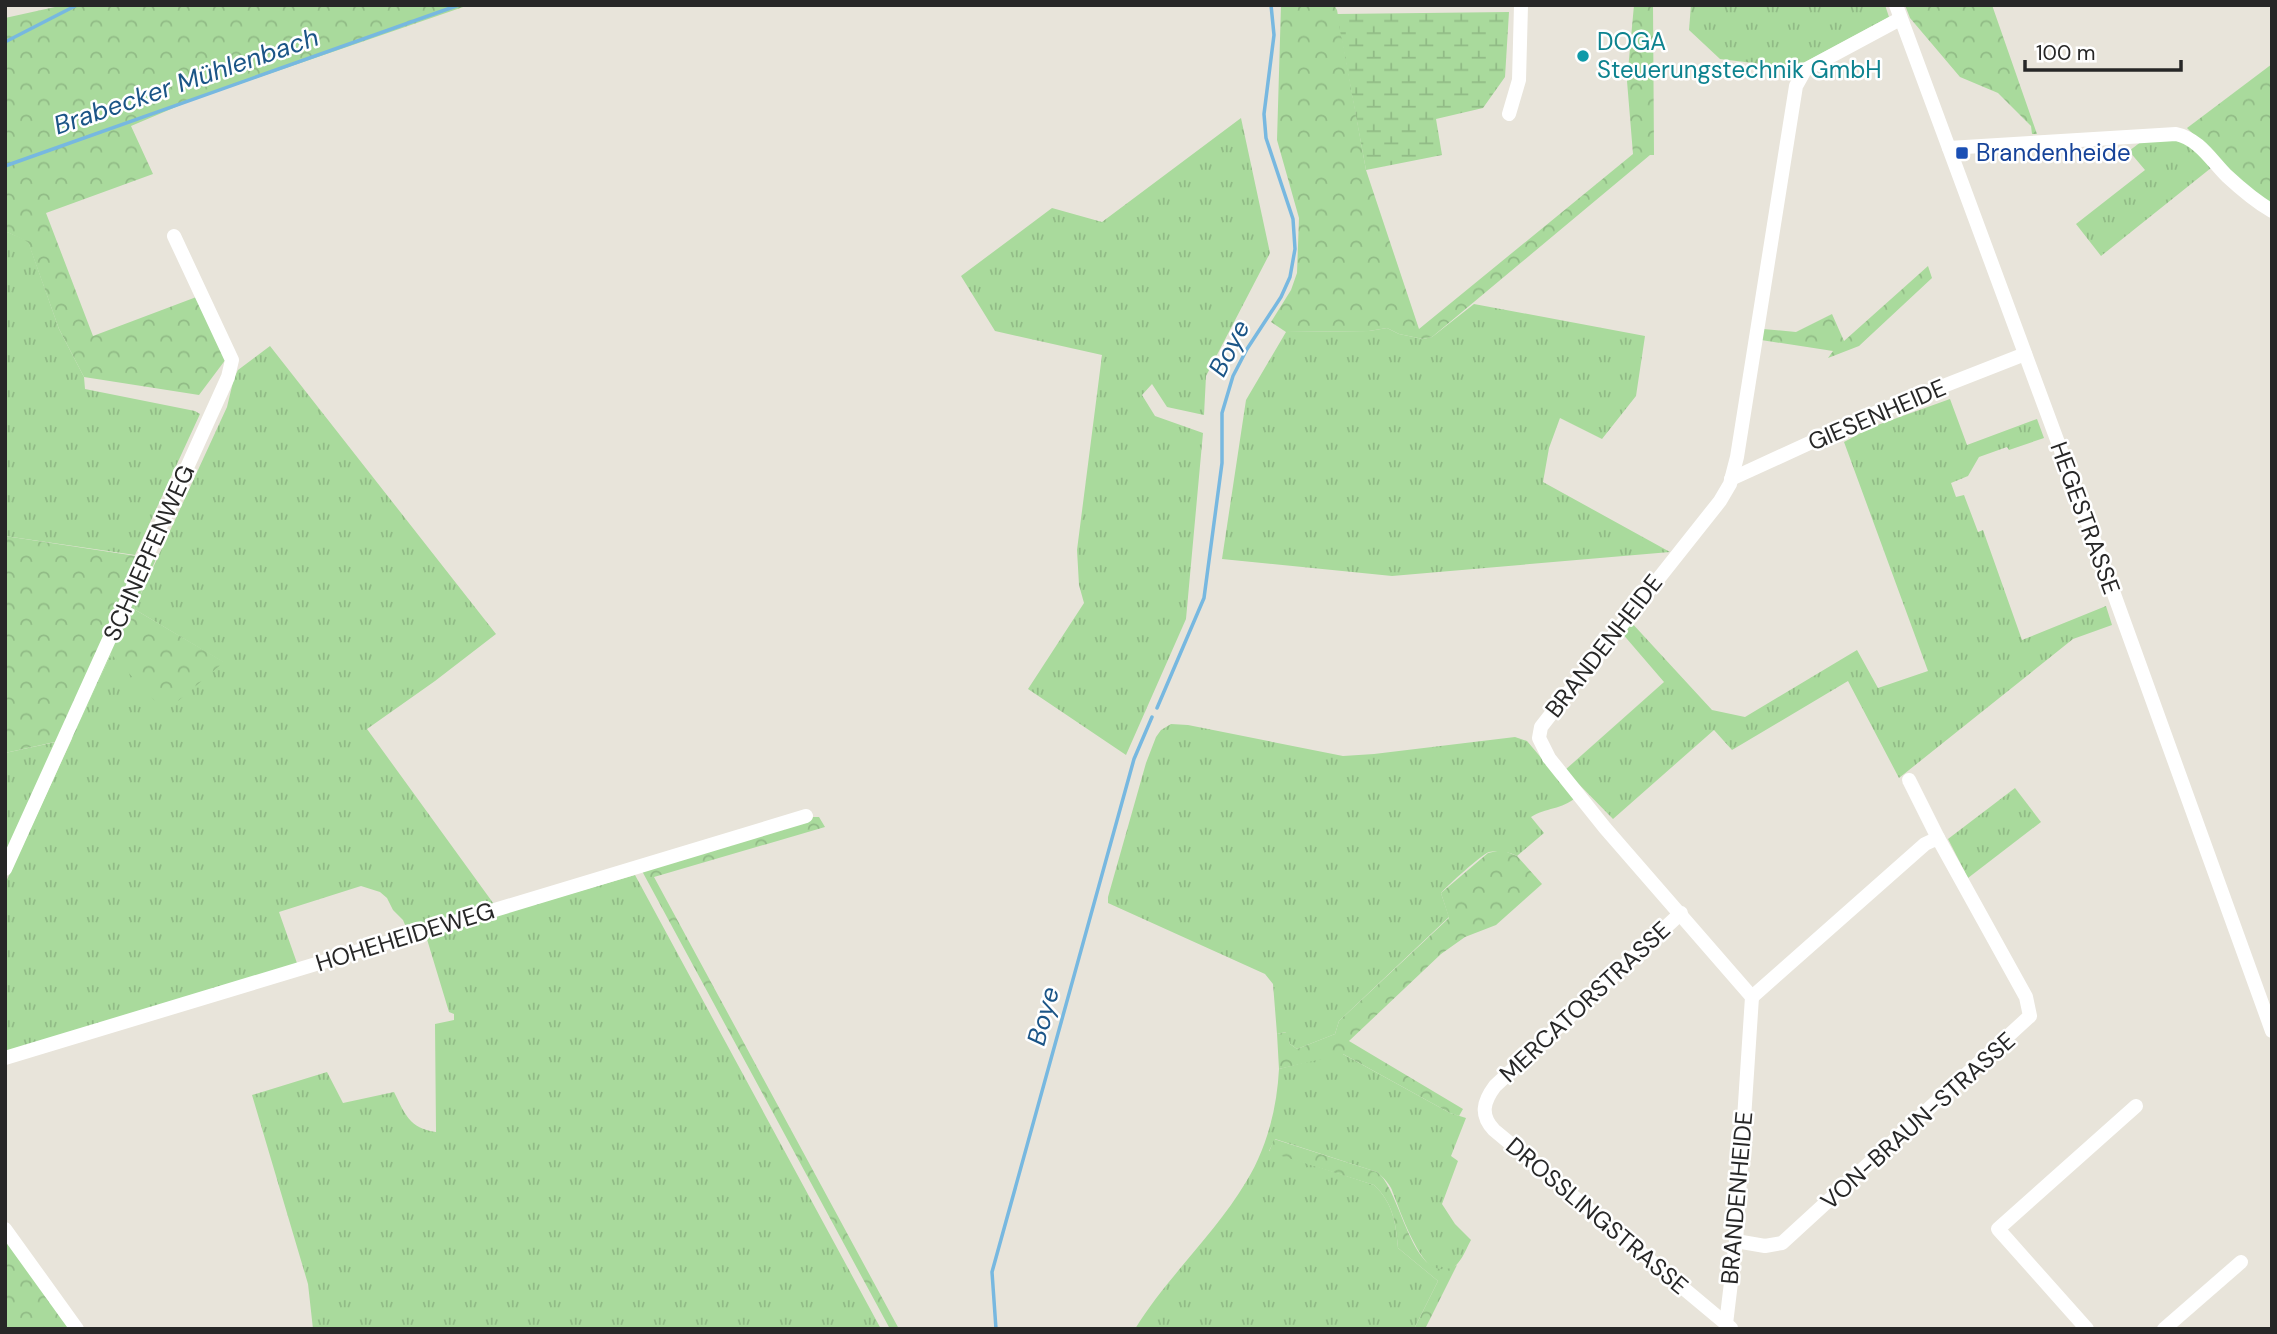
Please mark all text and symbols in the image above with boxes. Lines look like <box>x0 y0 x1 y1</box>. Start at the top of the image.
water label: Brabecker Mühlenbach <box>49 20 323 142</box>
place label: DOGA Steuerungstechnik GmbH <box>1597 26 1882 85</box>
scale bar <box>2025 28 2181 72</box>
text: 100 m <box>2036 39 2096 67</box>
marker: DOGA Steuerungstechnik GmbH <box>1575 48 1591 64</box>
place label: Brandenheide <box>1976 137 2131 168</box>
marker: Brandenheide <box>1954 145 1970 161</box>
water label: Boye <box>1200 314 1258 382</box>
street label: GIESENHEIDE <box>1803 372 1951 458</box>
street label: HEGESTRASSE <box>2044 437 2127 598</box>
street label: SCHNEPFENWEG <box>96 460 201 646</box>
street label: BRANDENHEIDE <box>1538 568 1669 724</box>
street label: HOHEHEIDEWEG <box>312 895 498 978</box>
street label: MERCATORSTRASSE <box>1493 914 1677 1089</box>
water label: Boye <box>1019 983 1067 1049</box>
street label: VON-BRAUN-STRASSE <box>1814 1025 2021 1216</box>
street label: BRANDENHEIDE <box>1714 1110 1760 1286</box>
street label: DROSSLINGSTRASSE <box>1500 1130 1695 1301</box>

